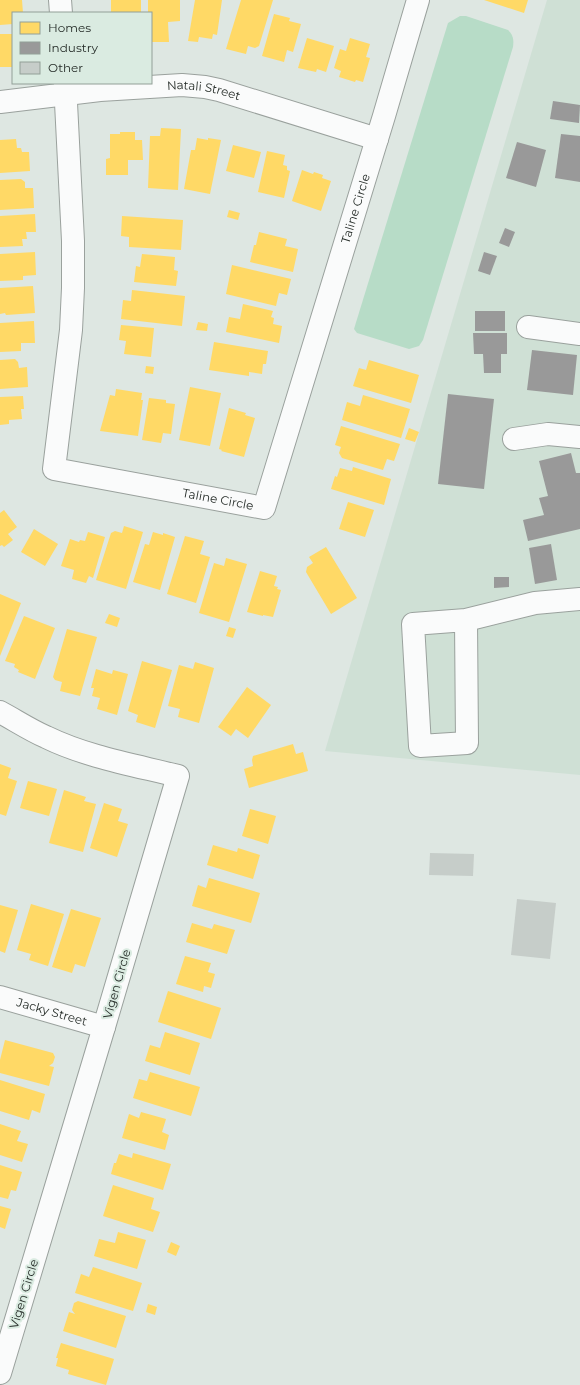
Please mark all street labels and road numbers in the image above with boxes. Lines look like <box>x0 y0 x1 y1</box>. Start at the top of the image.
street label: Natali Street <box>166 77 242 103</box>
street label: Taline Circle <box>337 172 373 245</box>
street label: Taline Circle <box>181 485 255 513</box>
street label: Vigen Circle <box>99 947 134 1020</box>
street label: Jacky Street <box>14 994 89 1029</box>
street label: Vigen Circle <box>6 1257 41 1330</box>

